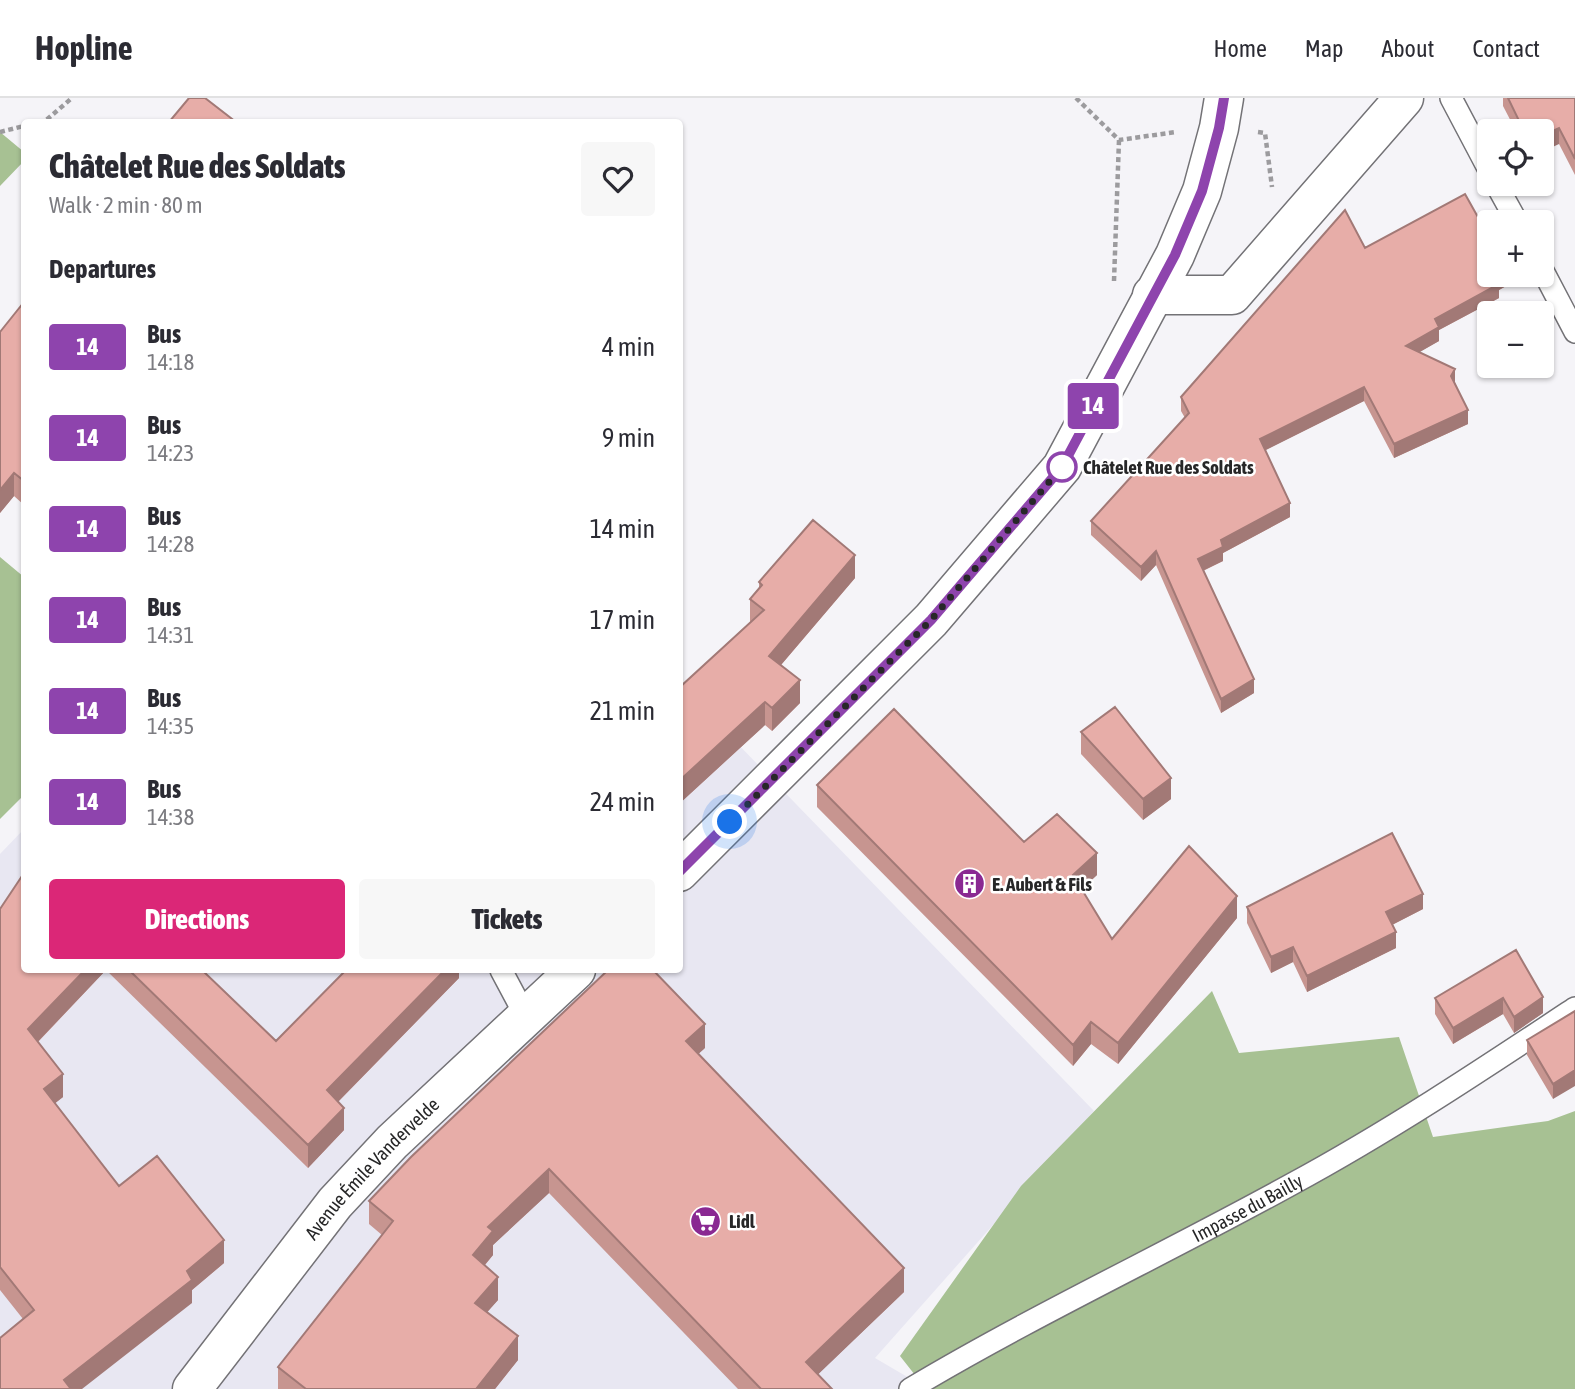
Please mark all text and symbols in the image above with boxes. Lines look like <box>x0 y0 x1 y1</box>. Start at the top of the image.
text: Hopline <box>35 29 133 67</box>
text: Home <box>1213 35 1267 62</box>
text: Map <box>1305 35 1343 62</box>
text: About <box>1381 35 1434 62</box>
text: Contact <box>1472 35 1540 62</box>
map controls <box>1477 119 1554 378</box>
button: locate <box>1477 119 1554 196</box>
button: heart <box>581 142 655 216</box>
text: Châtelet Rue des Soldats <box>49 147 345 185</box>
text: Walk · 2 min · 80 m <box>49 192 203 218</box>
button: + <box>1477 210 1554 287</box>
text: Departures <box>49 254 156 284</box>
button: − <box>1477 301 1554 378</box>
text: Bus <box>147 319 181 349</box>
text: 4 min <box>602 332 655 362</box>
text: 14 <box>76 333 99 360</box>
text: 14:18 <box>147 349 194 375</box>
line badge: 14 <box>1062 383 1124 429</box>
text: 14 <box>1082 392 1104 419</box>
text: Bus <box>147 410 181 440</box>
text: 9 min <box>602 423 655 453</box>
text: 14 <box>76 424 99 451</box>
text: 14:23 <box>147 440 194 466</box>
marker: Châtelet Rue des Soldats <box>1047 452 1077 482</box>
place label: Châtelet Rue des Soldats <box>1083 456 1254 478</box>
text: Bus <box>147 501 181 531</box>
text: 14 min <box>590 514 655 544</box>
text: 14 <box>76 515 99 542</box>
text: 14:28 <box>147 531 194 557</box>
text: Bus <box>147 592 181 622</box>
text: 17 min <box>590 605 655 635</box>
text: 14 <box>76 606 99 633</box>
text: 14:31 <box>147 622 194 648</box>
text: Bus <box>147 683 181 713</box>
text: 21 min <box>590 696 655 726</box>
text: 14 <box>76 697 99 724</box>
text: 14:35 <box>147 713 194 739</box>
text: Bus <box>147 774 181 804</box>
text: 24 min <box>590 787 655 817</box>
text: 14 <box>76 788 99 815</box>
text: 14:38 <box>147 804 194 830</box>
your location <box>712 804 747 839</box>
building icon: E. Aubert & Fils <box>952 867 986 901</box>
place label: E. Aubert & Fils <box>992 873 1092 895</box>
button: Directions <box>49 879 345 959</box>
button: Tickets <box>359 879 655 959</box>
street label: Avenue Émile Vandervelde <box>300 1093 443 1244</box>
street label: Impasse du Bailly <box>1189 1169 1307 1246</box>
supermarket icon: Lidl <box>689 1204 723 1238</box>
place label: Lidl <box>729 1210 756 1232</box>

